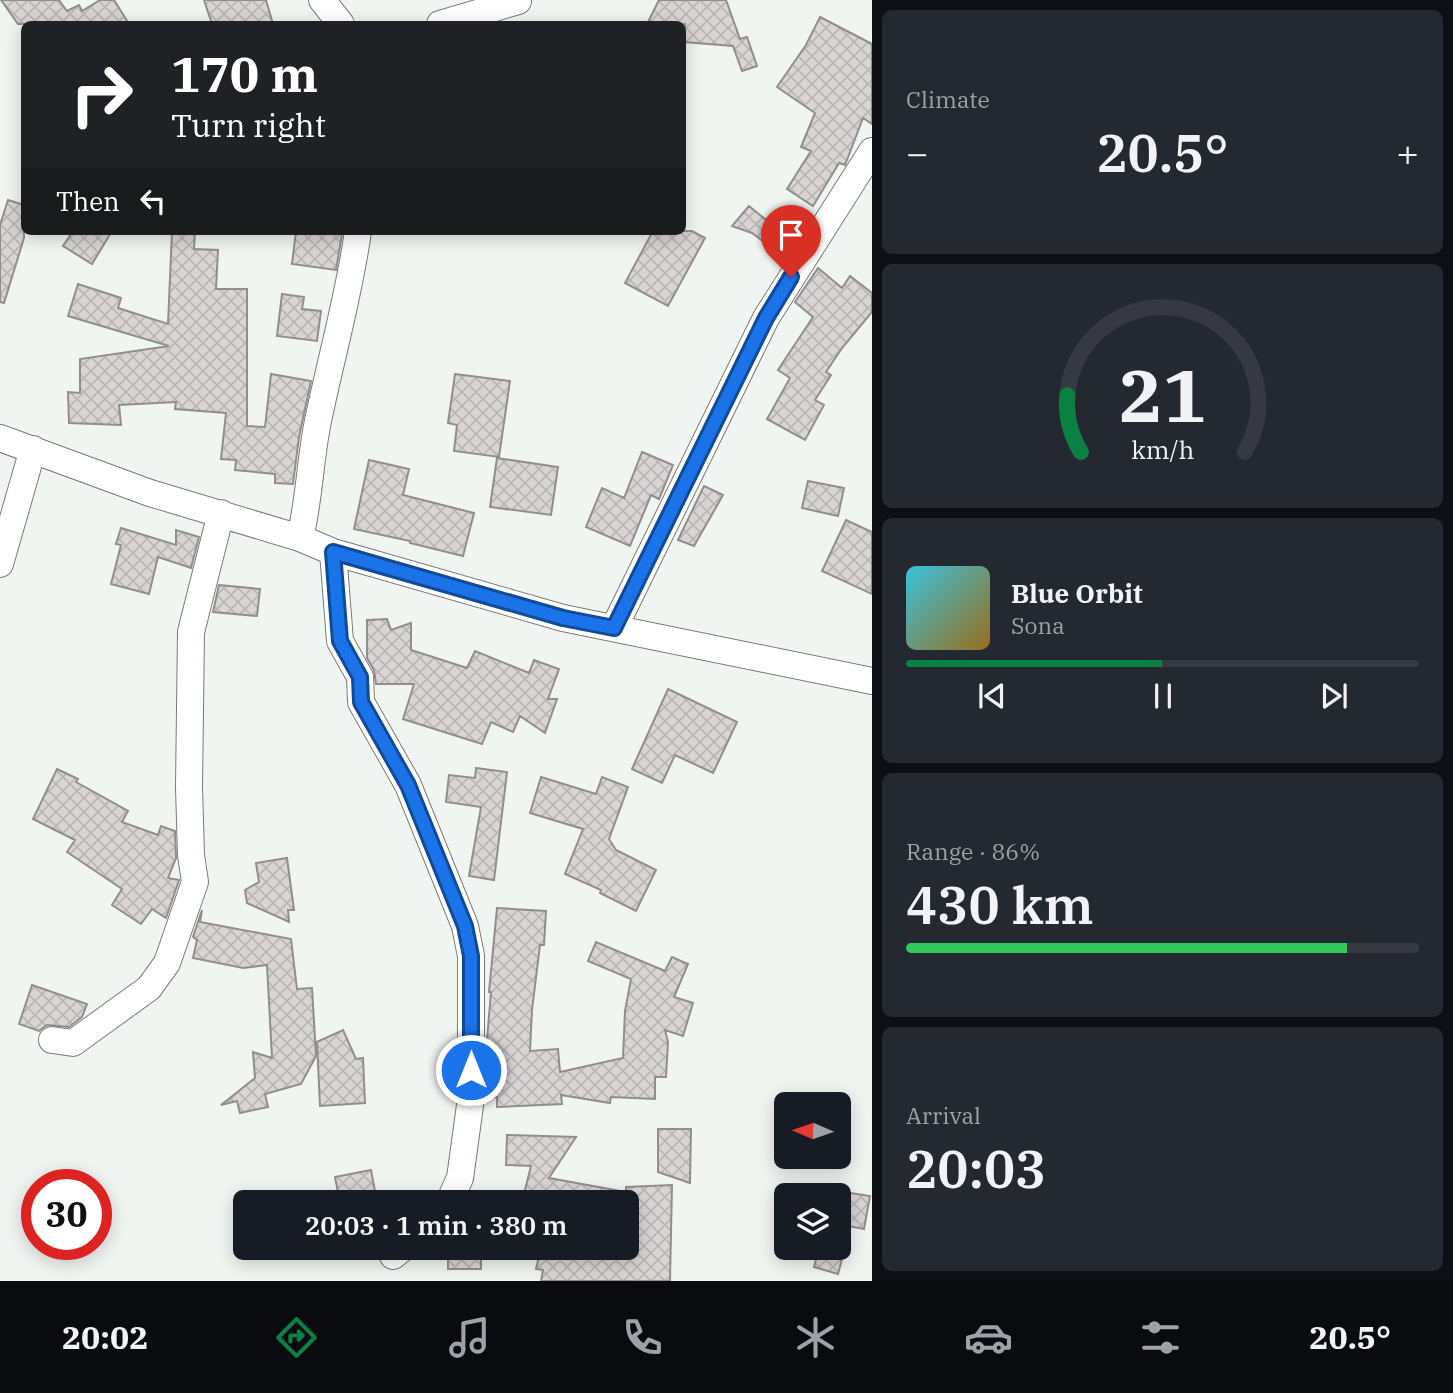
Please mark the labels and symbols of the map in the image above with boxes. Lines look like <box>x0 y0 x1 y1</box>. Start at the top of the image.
pin <box>761 205 821 277</box>
position arrow <box>434 1033 508 1107</box>
north arrow <box>774 1092 850 1169</box>
speed limit sign: 30 <box>21 1169 112 1260</box>

